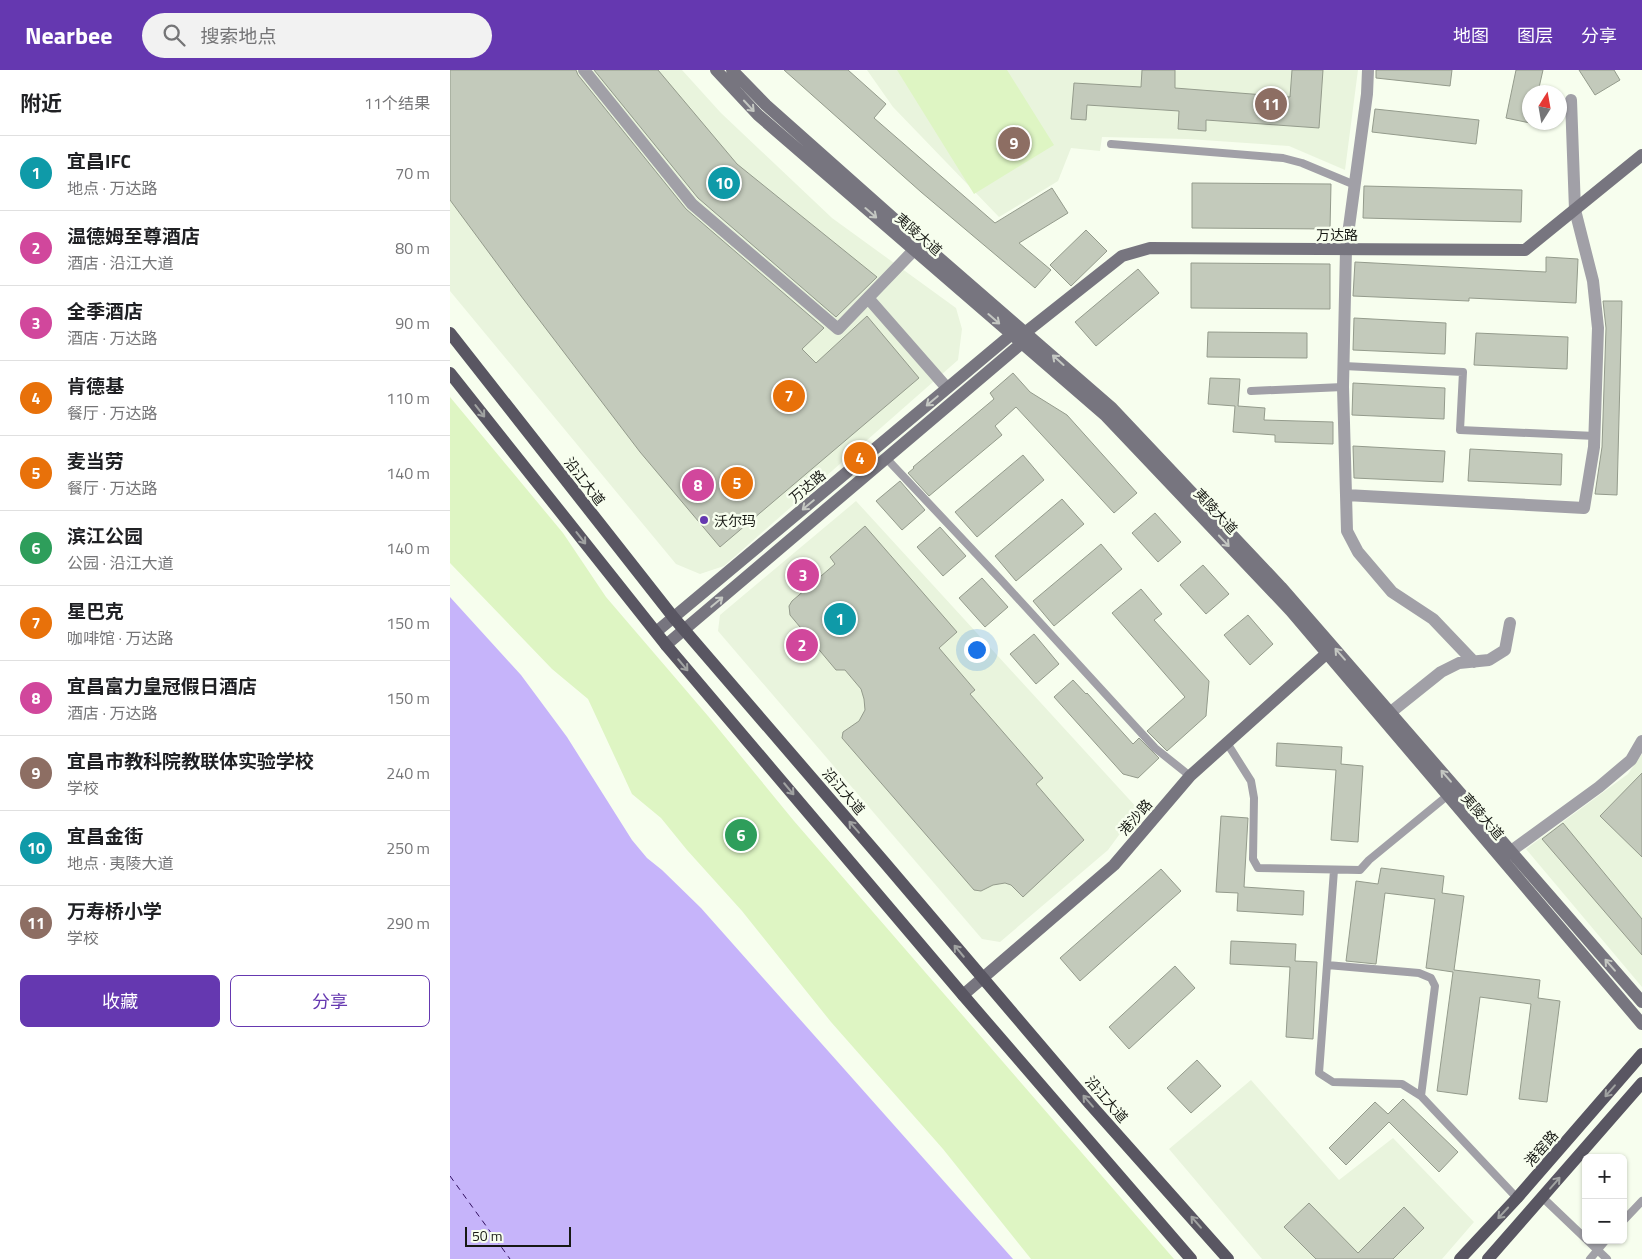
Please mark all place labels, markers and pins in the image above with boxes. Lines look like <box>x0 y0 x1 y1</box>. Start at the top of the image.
pin: 11 <box>1255 85 1287 123</box>
pin: 9 <box>998 124 1030 162</box>
pin: 10 <box>708 164 740 202</box>
pin: 7 <box>773 377 805 415</box>
pin: 4 <box>844 439 876 477</box>
pin: 5 <box>721 464 753 502</box>
pin: 8 <box>682 466 714 504</box>
place label: 沃尔玛 <box>714 510 756 531</box>
marker: 沃尔玛 <box>698 514 710 526</box>
pin: 3 <box>787 556 819 594</box>
pin: 1 <box>824 600 856 638</box>
pin: 2 <box>786 626 818 664</box>
pin: 6 <box>725 816 757 854</box>

